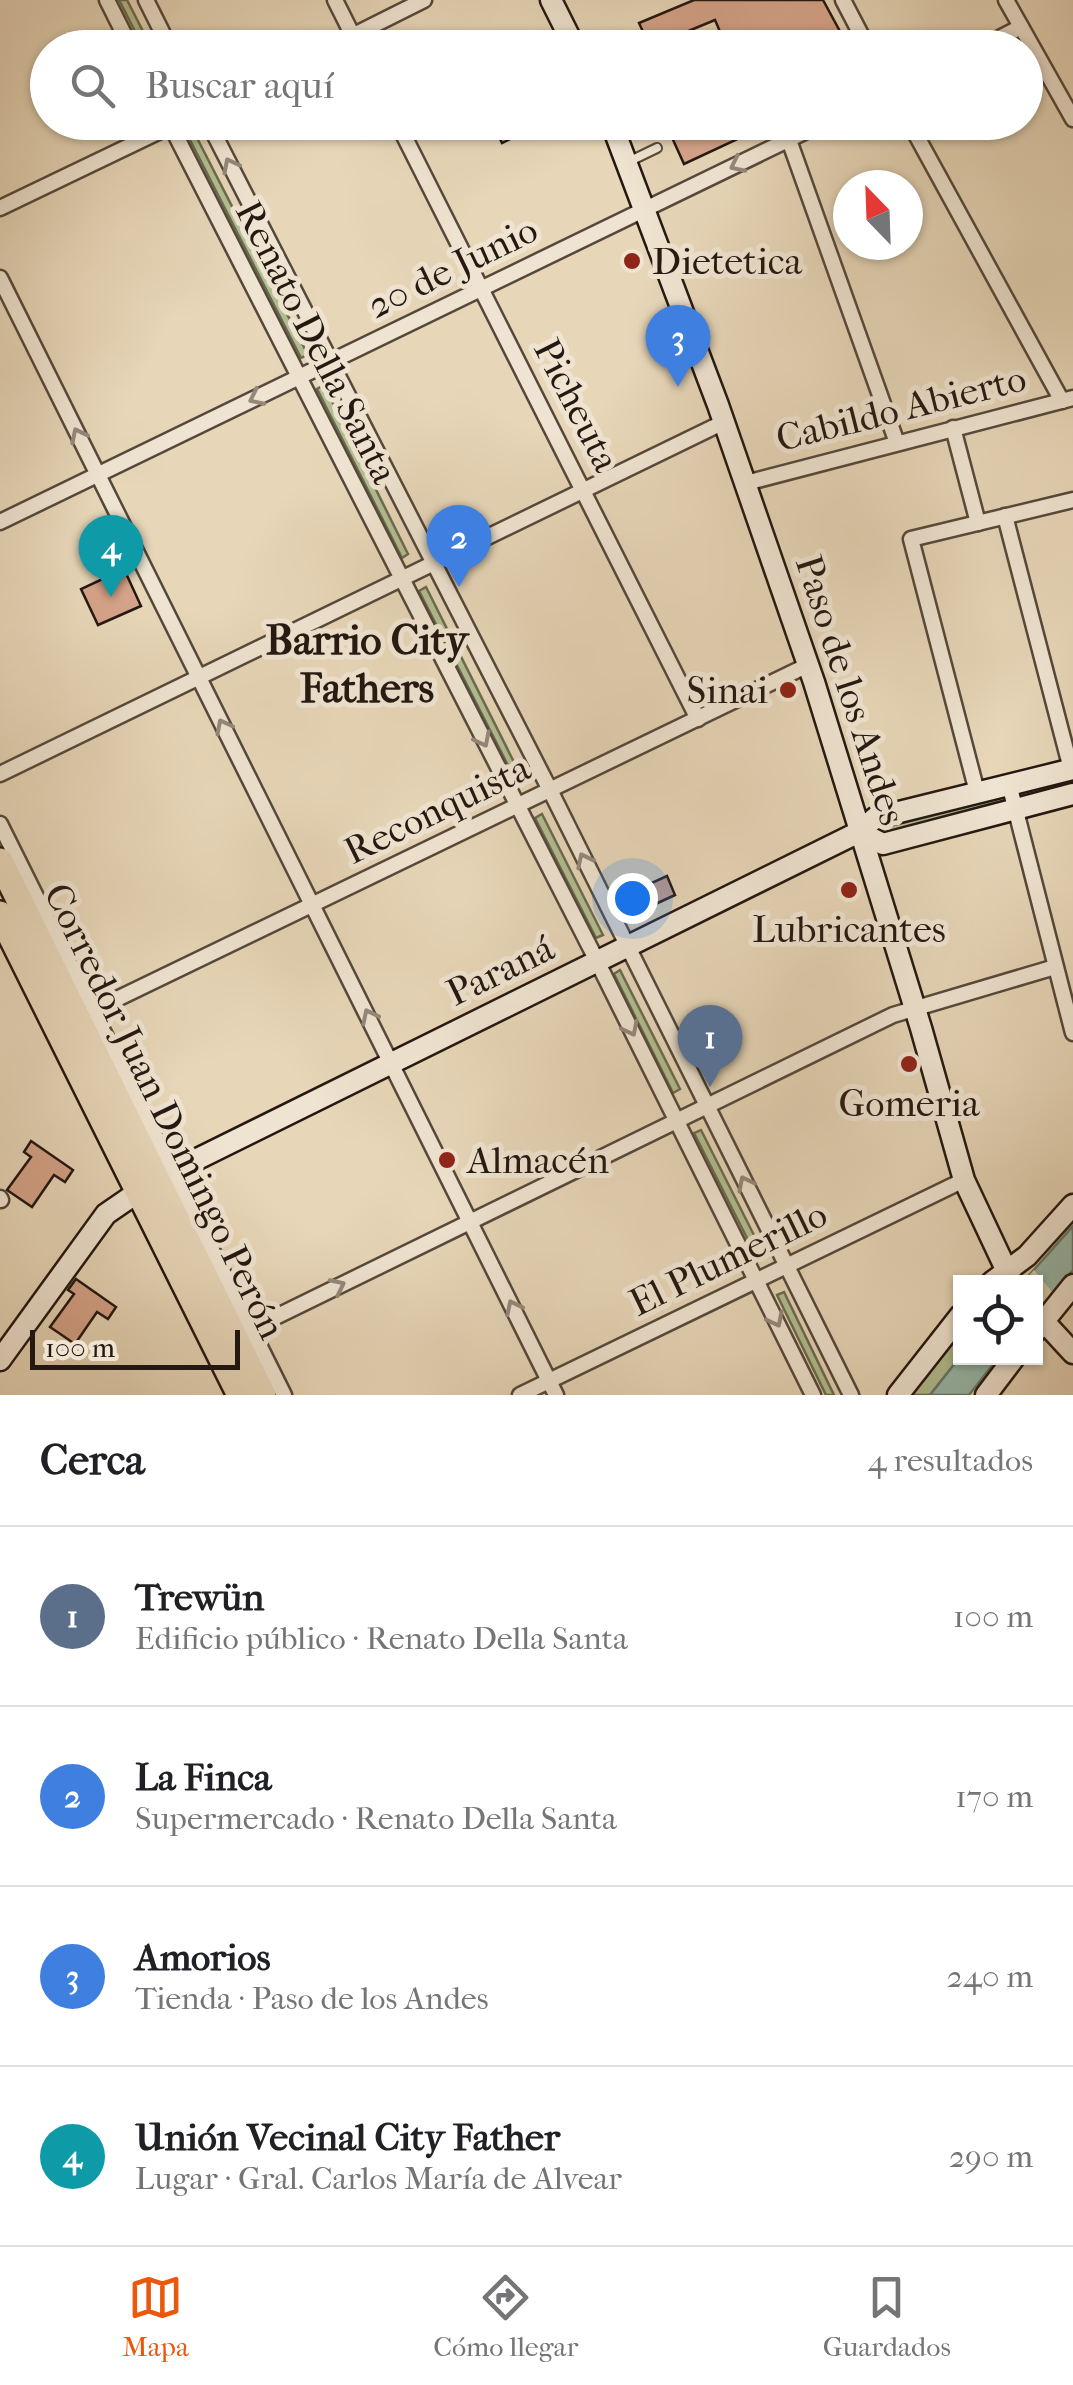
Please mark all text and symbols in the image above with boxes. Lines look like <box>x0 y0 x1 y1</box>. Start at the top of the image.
search box <box>30 30 1043 140</box>
icon: search <box>65 58 120 113</box>
text: Buscar aquí <box>145 63 334 108</box>
one-way arrow <box>729 153 747 173</box>
one-way arrow <box>223 158 242 176</box>
north arrow <box>833 170 923 260</box>
street label: Renato Della Santa <box>226 193 407 491</box>
street label: 20 de Junio <box>360 207 545 328</box>
place label: Dietetica <box>652 239 802 284</box>
marker: Dietetica <box>621 250 643 272</box>
pin: 3 <box>646 304 710 387</box>
street label: Picheuta <box>524 331 629 479</box>
street label: Cabildo Abierto <box>772 356 1031 461</box>
one-way arrow <box>248 386 266 406</box>
one-way arrow <box>70 427 90 445</box>
pin: 2 <box>426 504 492 587</box>
pin: 4 <box>78 514 144 597</box>
street label: Paso de los Andes <box>786 550 915 831</box>
district label: Barrio City Fathers <box>266 616 471 713</box>
place label: Sinai <box>686 668 768 713</box>
marker: Sinai <box>777 679 799 701</box>
one-way arrow <box>216 718 235 736</box>
one-way arrow <box>471 729 490 747</box>
street label: Reconquista <box>337 745 538 874</box>
one-way arrow <box>577 853 597 871</box>
your location <box>607 873 658 924</box>
street label: Corredor Juan Domingo Perón <box>35 876 295 1346</box>
marker: Lubricantes <box>838 879 860 901</box>
place label: Lubricantes <box>752 907 946 952</box>
street label: Paraná <box>439 925 561 1016</box>
pin: 1 <box>678 1004 742 1087</box>
one-way arrow <box>361 1009 381 1027</box>
one-way arrow <box>619 1019 639 1037</box>
marker: Gomeria <box>898 1053 920 1075</box>
place label: Gomeria <box>838 1081 980 1126</box>
place label: Almacén <box>465 1138 609 1183</box>
marker: Almacén <box>436 1149 458 1171</box>
one-way arrow <box>738 1175 757 1193</box>
street label: El Plumerillo <box>622 1191 834 1326</box>
map controls <box>953 1275 1043 1365</box>
button: locate <box>953 1275 1043 1365</box>
one-way arrow <box>328 1278 346 1298</box>
one-way arrow <box>506 1300 526 1318</box>
one-way arrow <box>763 1310 783 1328</box>
scale bar <box>30 1325 240 1370</box>
text: 100 m <box>45 1331 115 1364</box>
text: Cerca <box>40 1436 145 1485</box>
text: 4 resultados <box>868 1442 1033 1479</box>
text: Trewün <box>135 1575 264 1620</box>
text: 1 <box>67 1598 78 1635</box>
text: 100 m <box>953 1598 1033 1635</box>
text: Edificio público · Renato Della Santa <box>135 1620 628 1657</box>
text: La Finca <box>135 1755 272 1800</box>
text: 2 <box>64 1778 81 1815</box>
text: 170 m <box>955 1778 1033 1815</box>
text: Supermercado · Renato Della Santa <box>135 1800 617 1837</box>
text: Amorios <box>135 1935 270 1980</box>
text: 3 <box>66 1958 79 1995</box>
text: 240 m <box>947 1958 1033 1995</box>
text: Tienda · Paso de los Andes <box>135 1980 488 2017</box>
text: Unión Vecinal City Father <box>135 2115 560 2160</box>
text: 4 <box>63 2138 82 2175</box>
text: 290 m <box>949 2138 1033 2175</box>
text: Lugar · Gral. Carlos María de Alvear <box>135 2160 622 2197</box>
tab: Mapa <box>122 2270 189 2363</box>
tab: Cómo llegar <box>433 2270 578 2363</box>
tab: Guardados <box>823 2270 951 2363</box>

